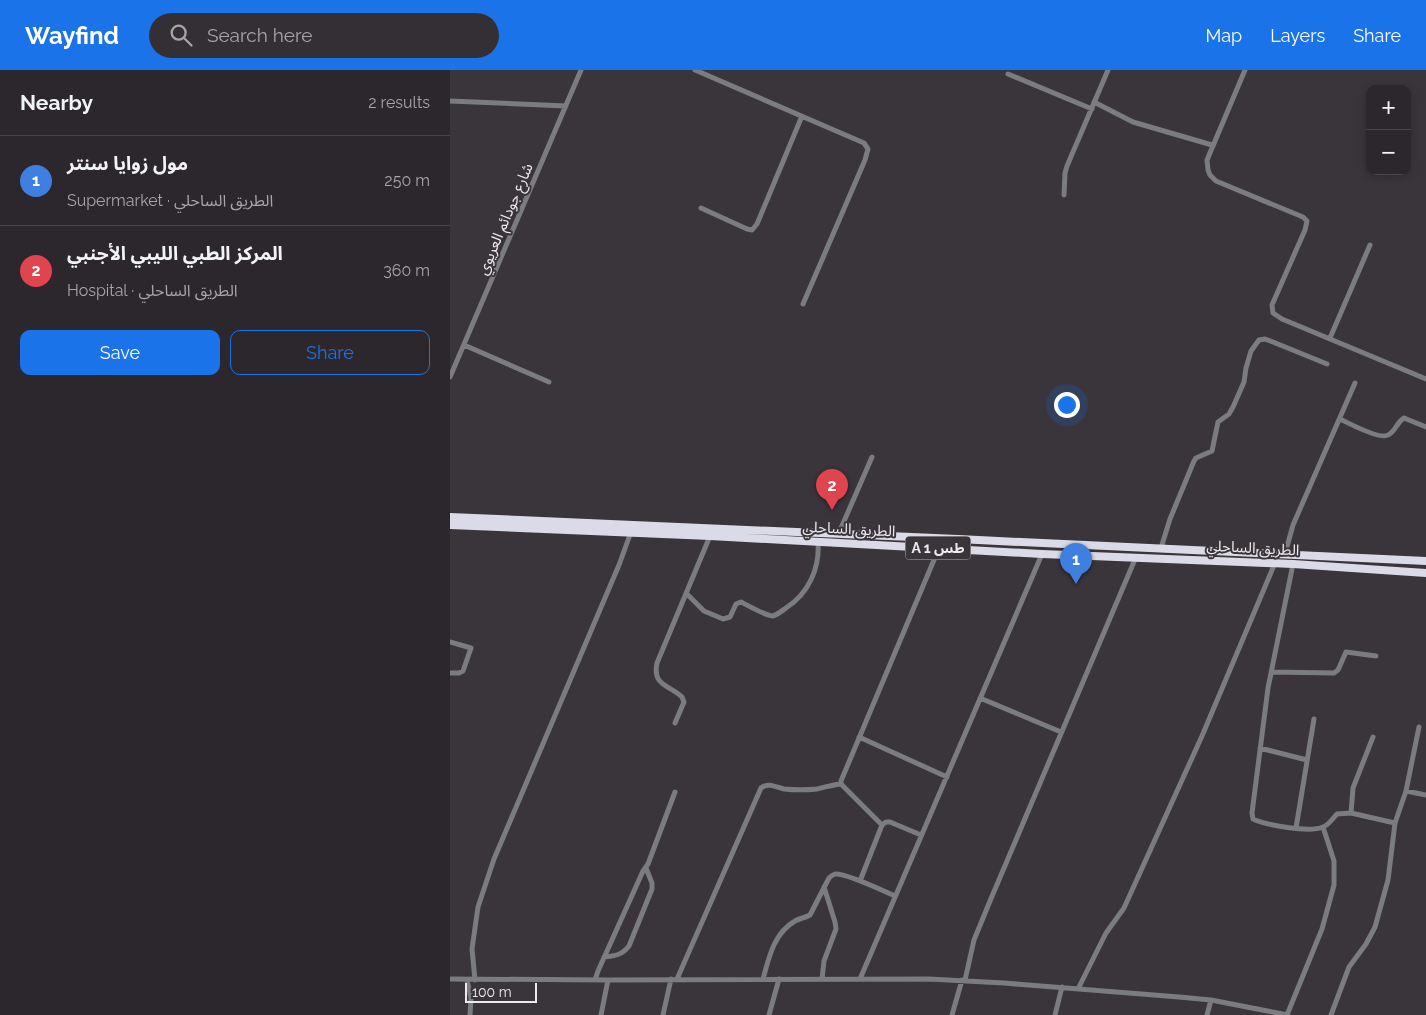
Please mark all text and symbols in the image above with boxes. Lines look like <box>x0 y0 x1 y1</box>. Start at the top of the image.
search box <box>149 13 499 58</box>
text: Wayfind <box>25 21 119 50</box>
icon: search <box>167 21 195 49</box>
text: Search here <box>207 24 312 46</box>
text: Map <box>1206 25 1242 46</box>
text: Layers <box>1270 25 1325 46</box>
text: Share <box>1353 25 1401 46</box>
map controls <box>1366 85 1411 175</box>
button: + <box>1366 85 1411 130</box>
text: Nearby <box>20 90 93 115</box>
text: 2 results <box>368 93 430 112</box>
button: − <box>1366 130 1411 175</box>
text: مول زوايا سنتر <box>67 152 188 174</box>
street label: شارع جودائم العريوي <box>473 160 540 279</box>
text: 1 <box>32 171 40 190</box>
text: 250 m <box>384 171 430 190</box>
text: Supermarket · الطريق الساحلي <box>67 191 273 210</box>
text: المركز الطبي الليبي الأجنبي <box>67 242 283 264</box>
text: 2 <box>31 261 41 280</box>
text: 360 m <box>383 261 430 280</box>
text: Hospital · الطريق الساحلي <box>67 281 238 300</box>
button: Save <box>20 330 220 375</box>
button: Share <box>230 330 430 375</box>
your location <box>1054 392 1080 418</box>
pin: 2 <box>816 469 848 510</box>
street label: الطريق الساحلي <box>802 518 896 543</box>
road number: A 1 طس <box>906 536 970 559</box>
street label: الطريق الساحلي <box>1206 537 1300 562</box>
pin: 1 <box>1060 543 1092 584</box>
scale bar <box>465 980 538 1003</box>
text: 100 m <box>472 984 512 1000</box>

